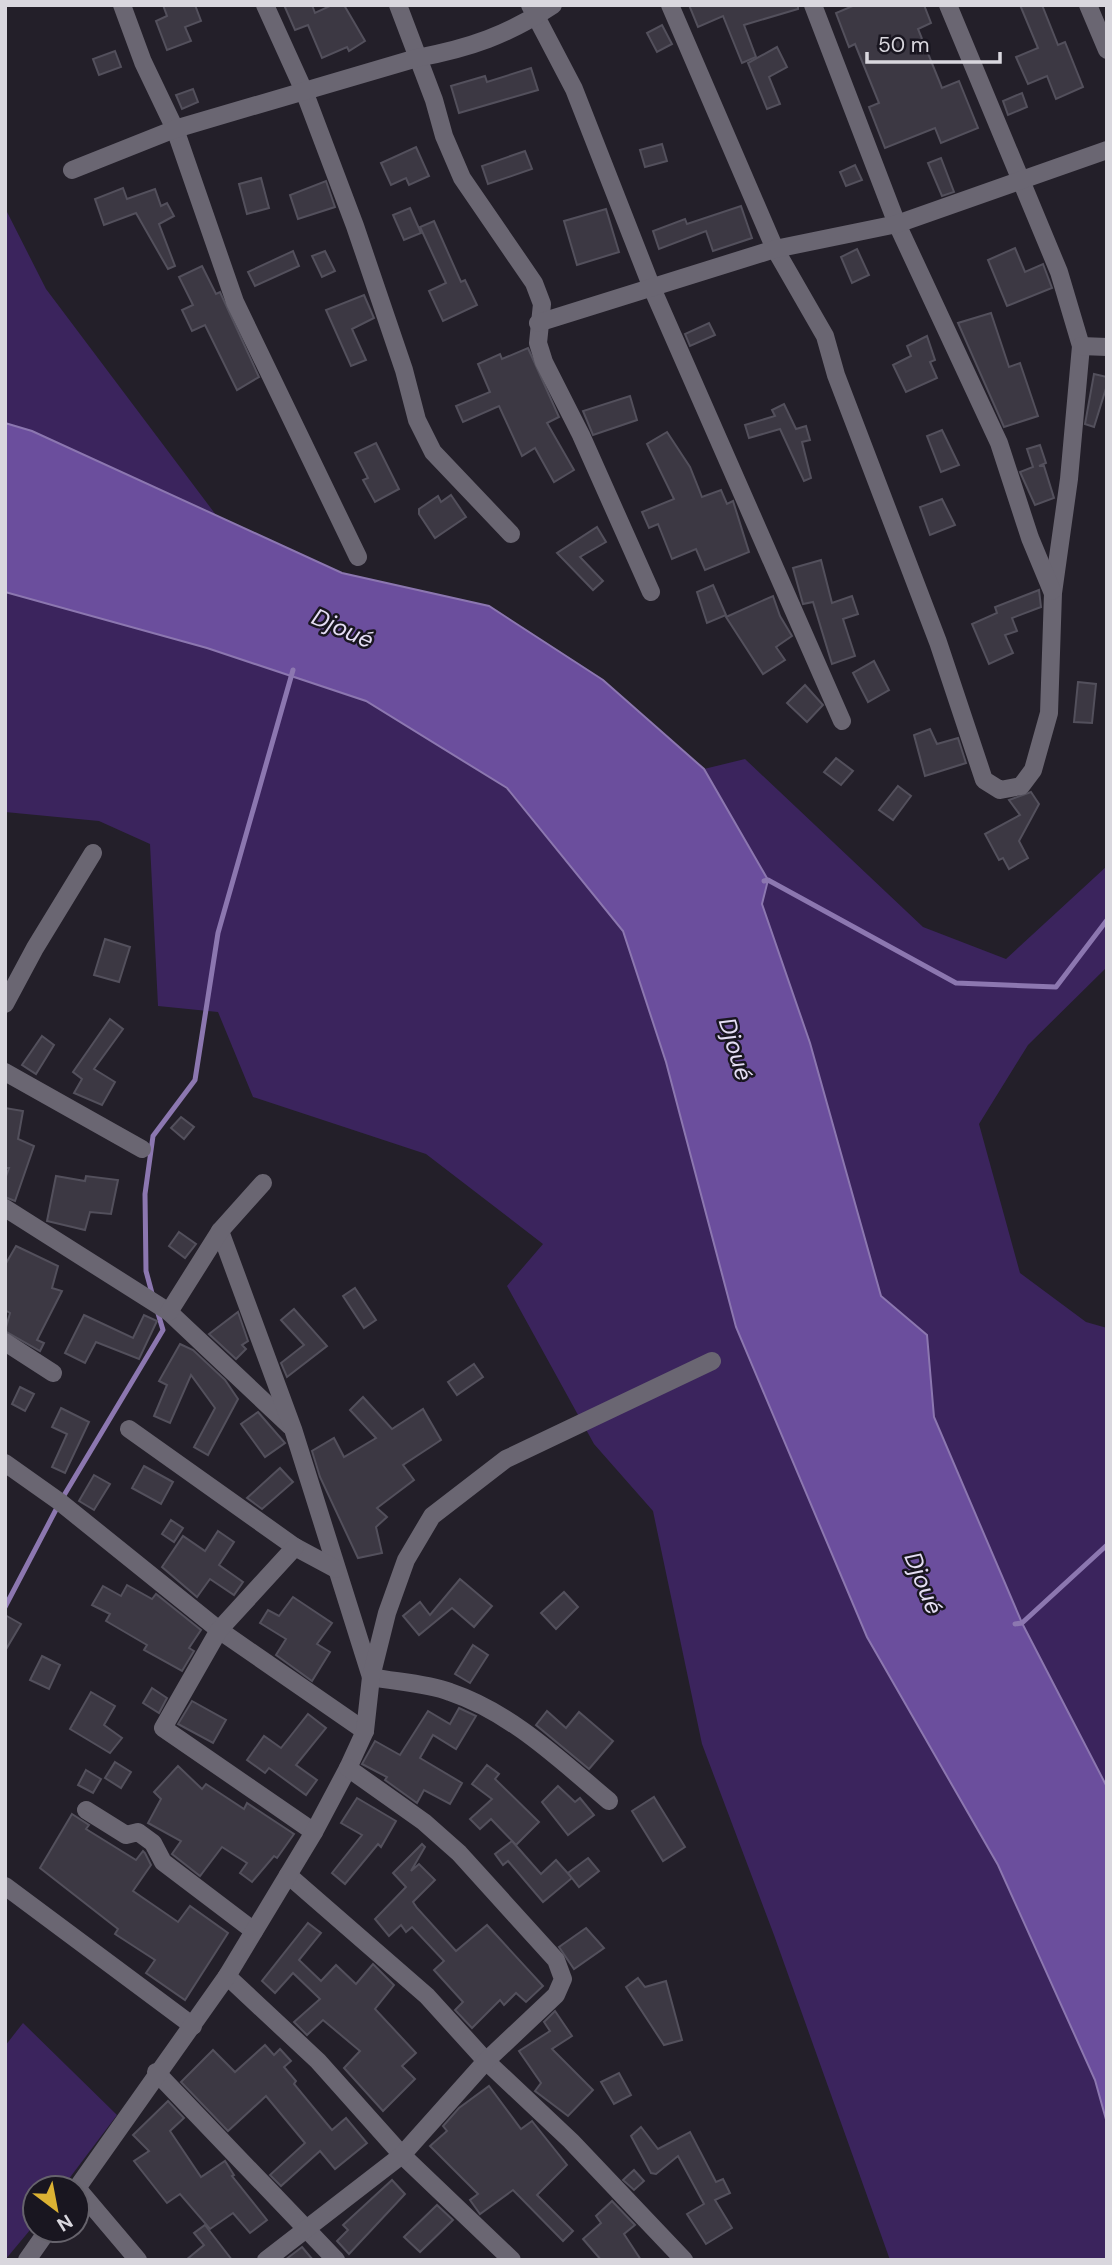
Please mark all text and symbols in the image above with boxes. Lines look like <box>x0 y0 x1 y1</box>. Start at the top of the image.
scale bar <box>867 21 1000 65</box>
text: 50 m <box>878 31 929 59</box>
water label: Djoué <box>307 601 379 655</box>
water label: Djoué <box>712 1014 760 1084</box>
water label: Djoué <box>898 1547 950 1619</box>
north arrow <box>21 2174 91 2244</box>
text: N <box>52 2209 77 2237</box>

